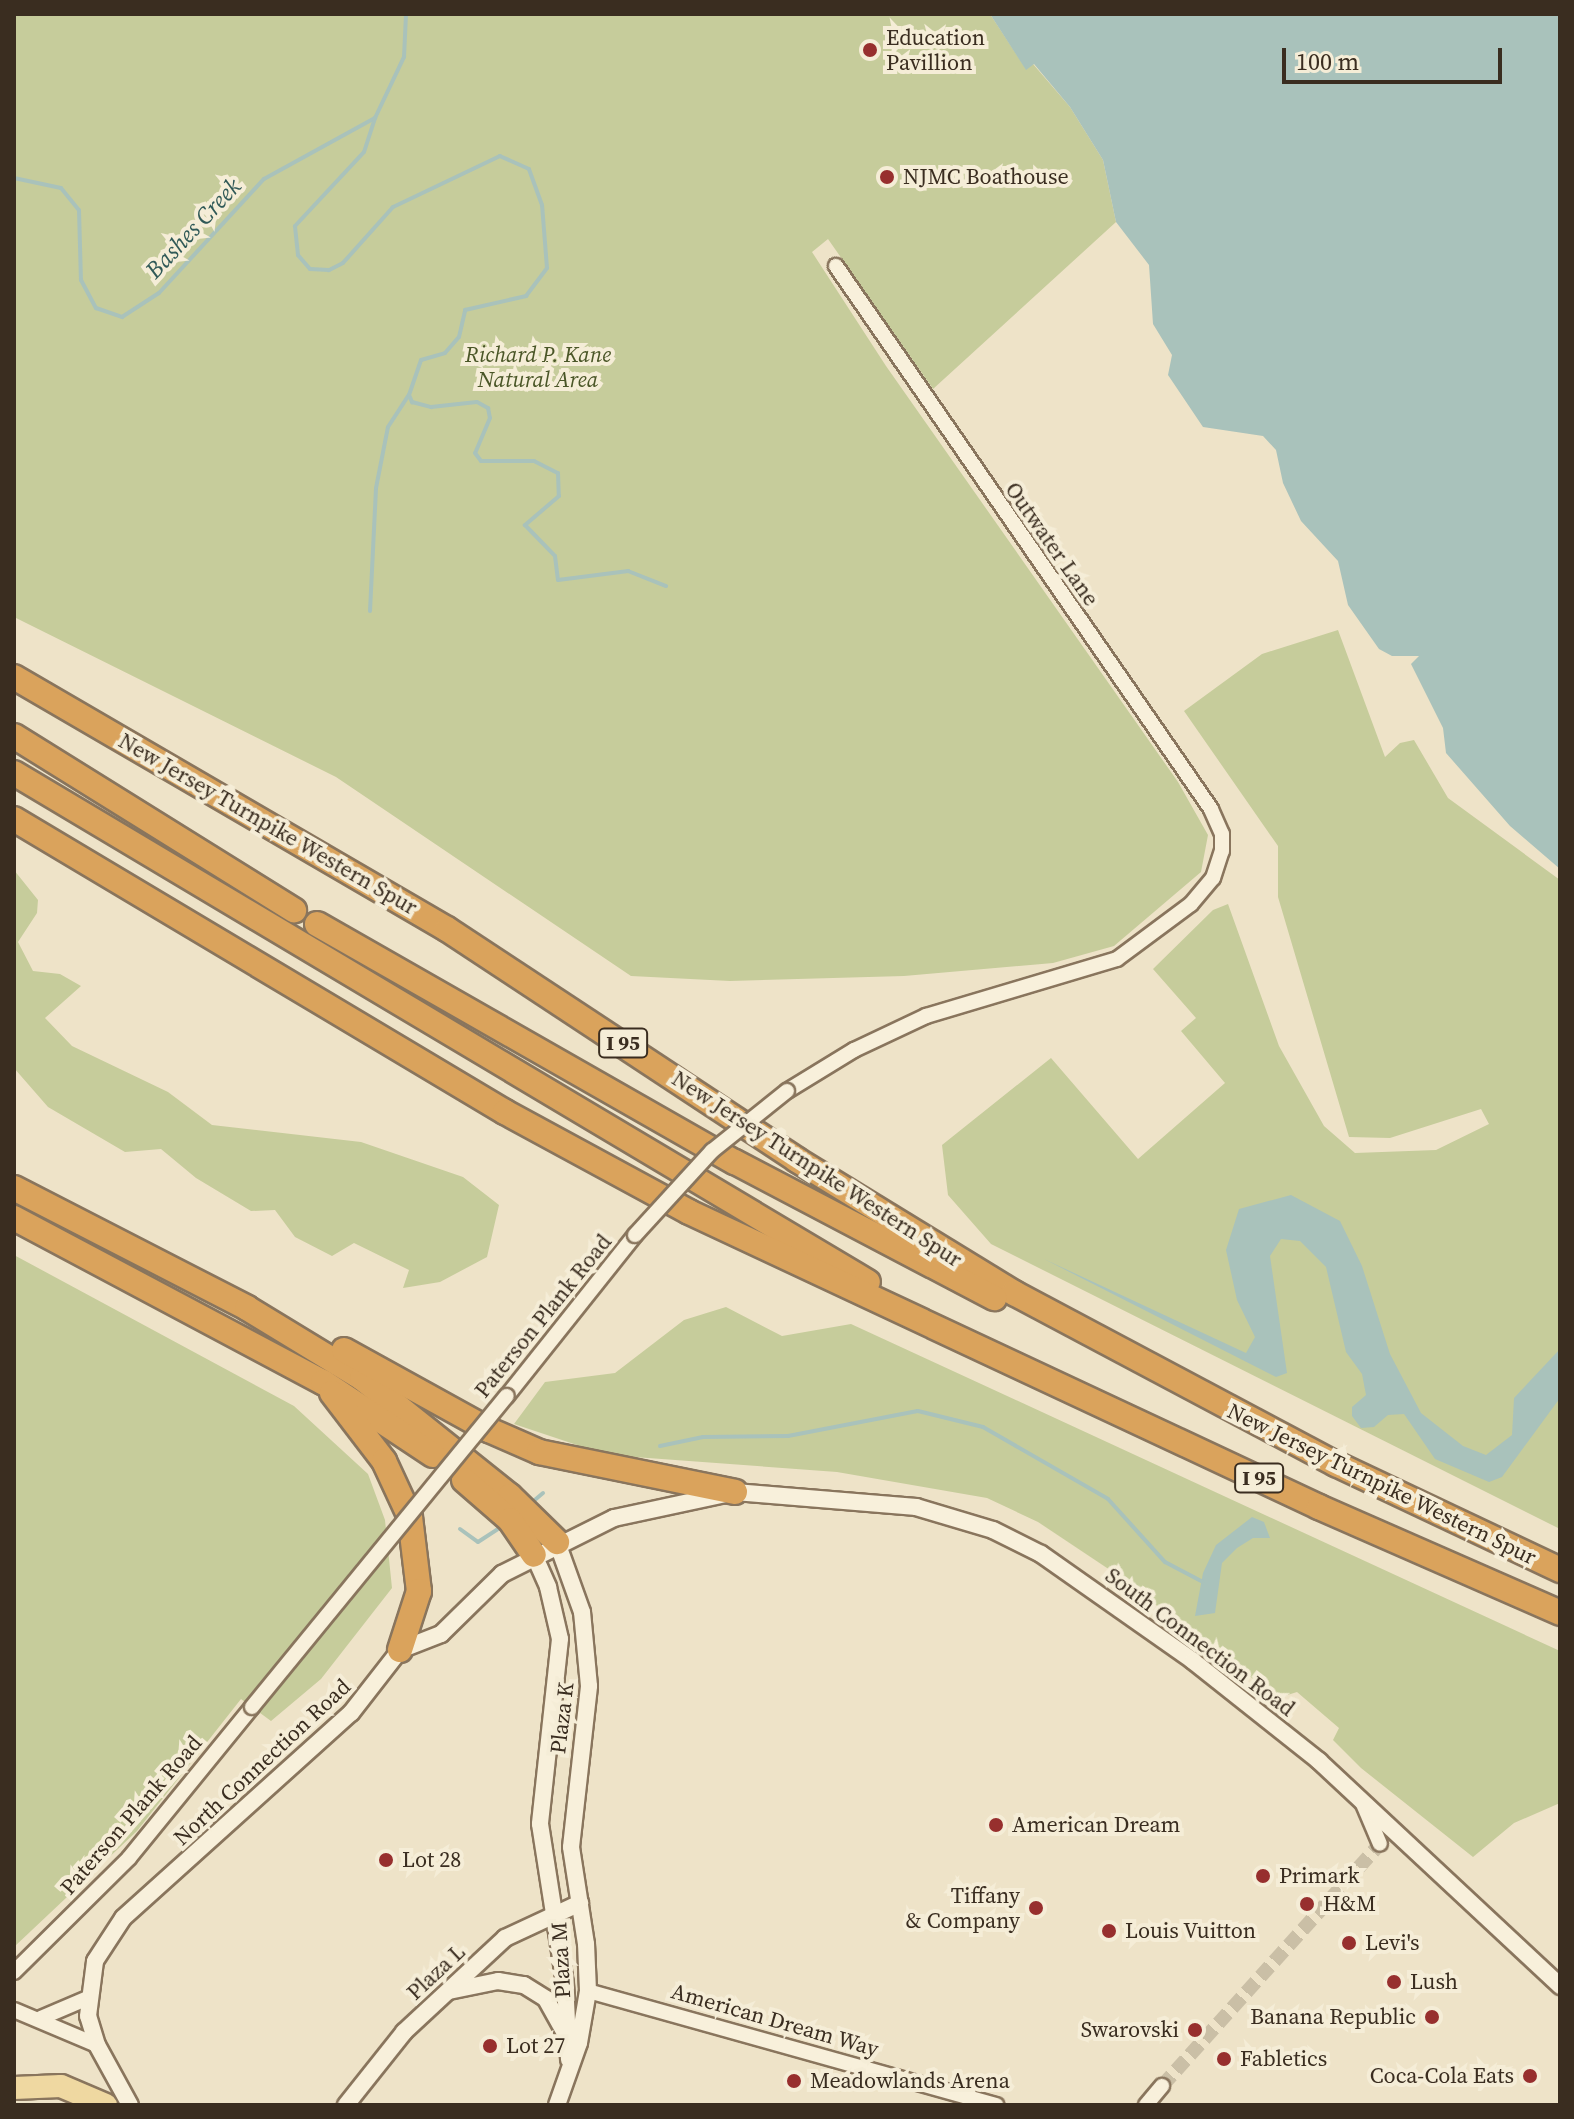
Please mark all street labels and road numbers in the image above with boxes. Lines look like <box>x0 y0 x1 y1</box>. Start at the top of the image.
street label: Outwater Lane <box>1000 477 1104 611</box>
street label: New Jersey Turnpike Western Spur <box>114 727 422 921</box>
road number: I 95 <box>597 1027 649 1059</box>
street label: New Jersey Turnpike Western Spur <box>667 1065 967 1273</box>
street label: Paterson Plank Road <box>469 1229 617 1403</box>
street label: New Jersey Turnpike Western Spur <box>1223 1397 1541 1571</box>
road number: I 95 <box>1233 1462 1285 1494</box>
street label: South Connection Road <box>1100 1562 1300 1722</box>
street label: North Connection Road <box>168 1673 356 1851</box>
street label: Plaza K <box>545 1681 579 1755</box>
street label: Paterson Plank Road <box>55 1730 207 1900</box>
street label: Plaza M <box>546 1921 576 1999</box>
street label: Plaza L <box>401 1938 471 2006</box>
street label: American Dream Way <box>668 1978 882 2062</box>

